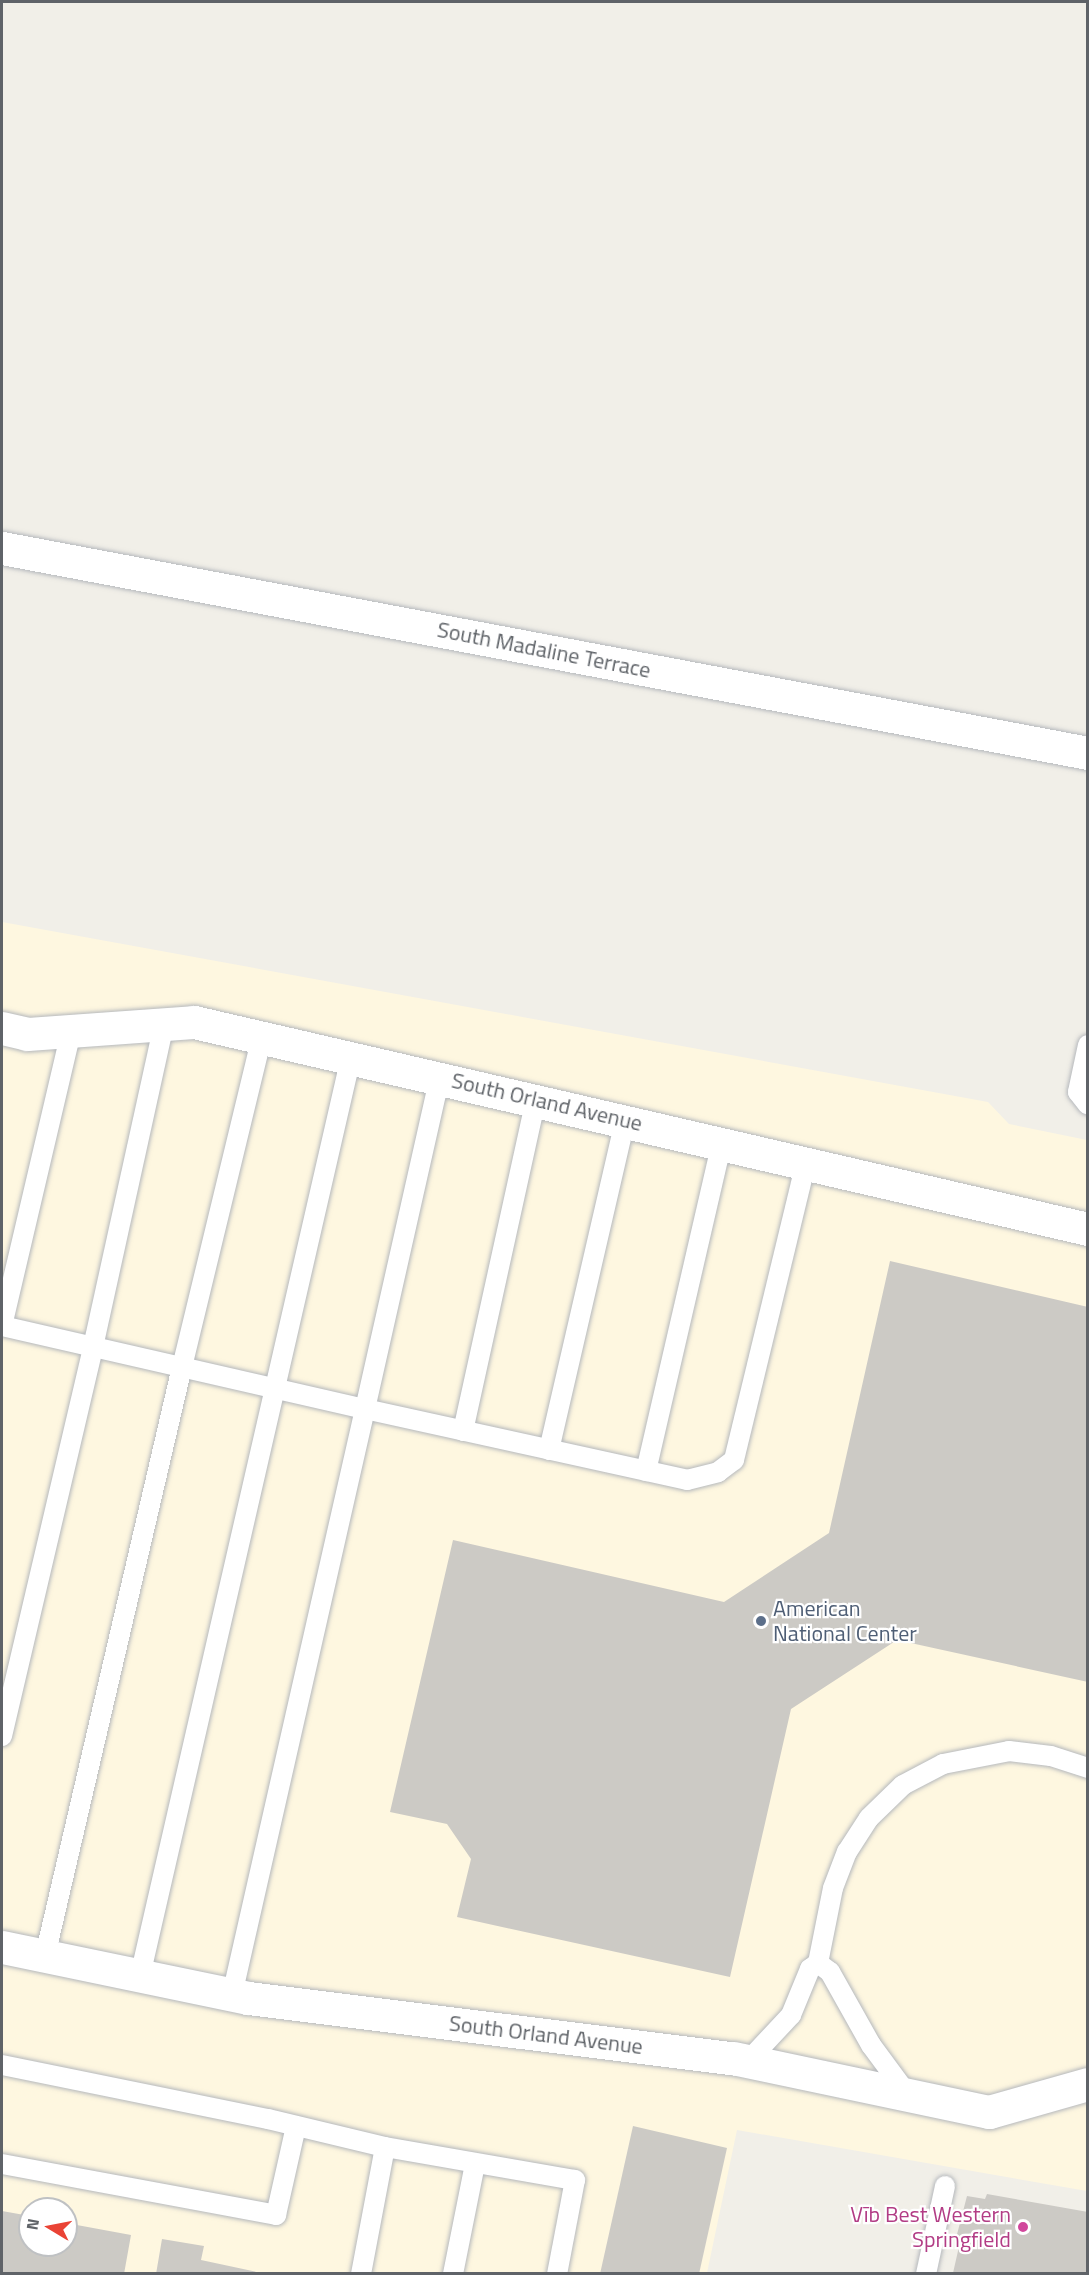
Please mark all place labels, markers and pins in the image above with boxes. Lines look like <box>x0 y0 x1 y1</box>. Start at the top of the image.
place label: American National Center <box>773 1595 917 1646</box>
marker: American National Center <box>754 1614 768 1628</box>
place label: Vīb Best Western Springfield <box>850 2201 1011 2252</box>
marker: Vīb Best Western Springfield <box>1016 2220 1030 2234</box>

